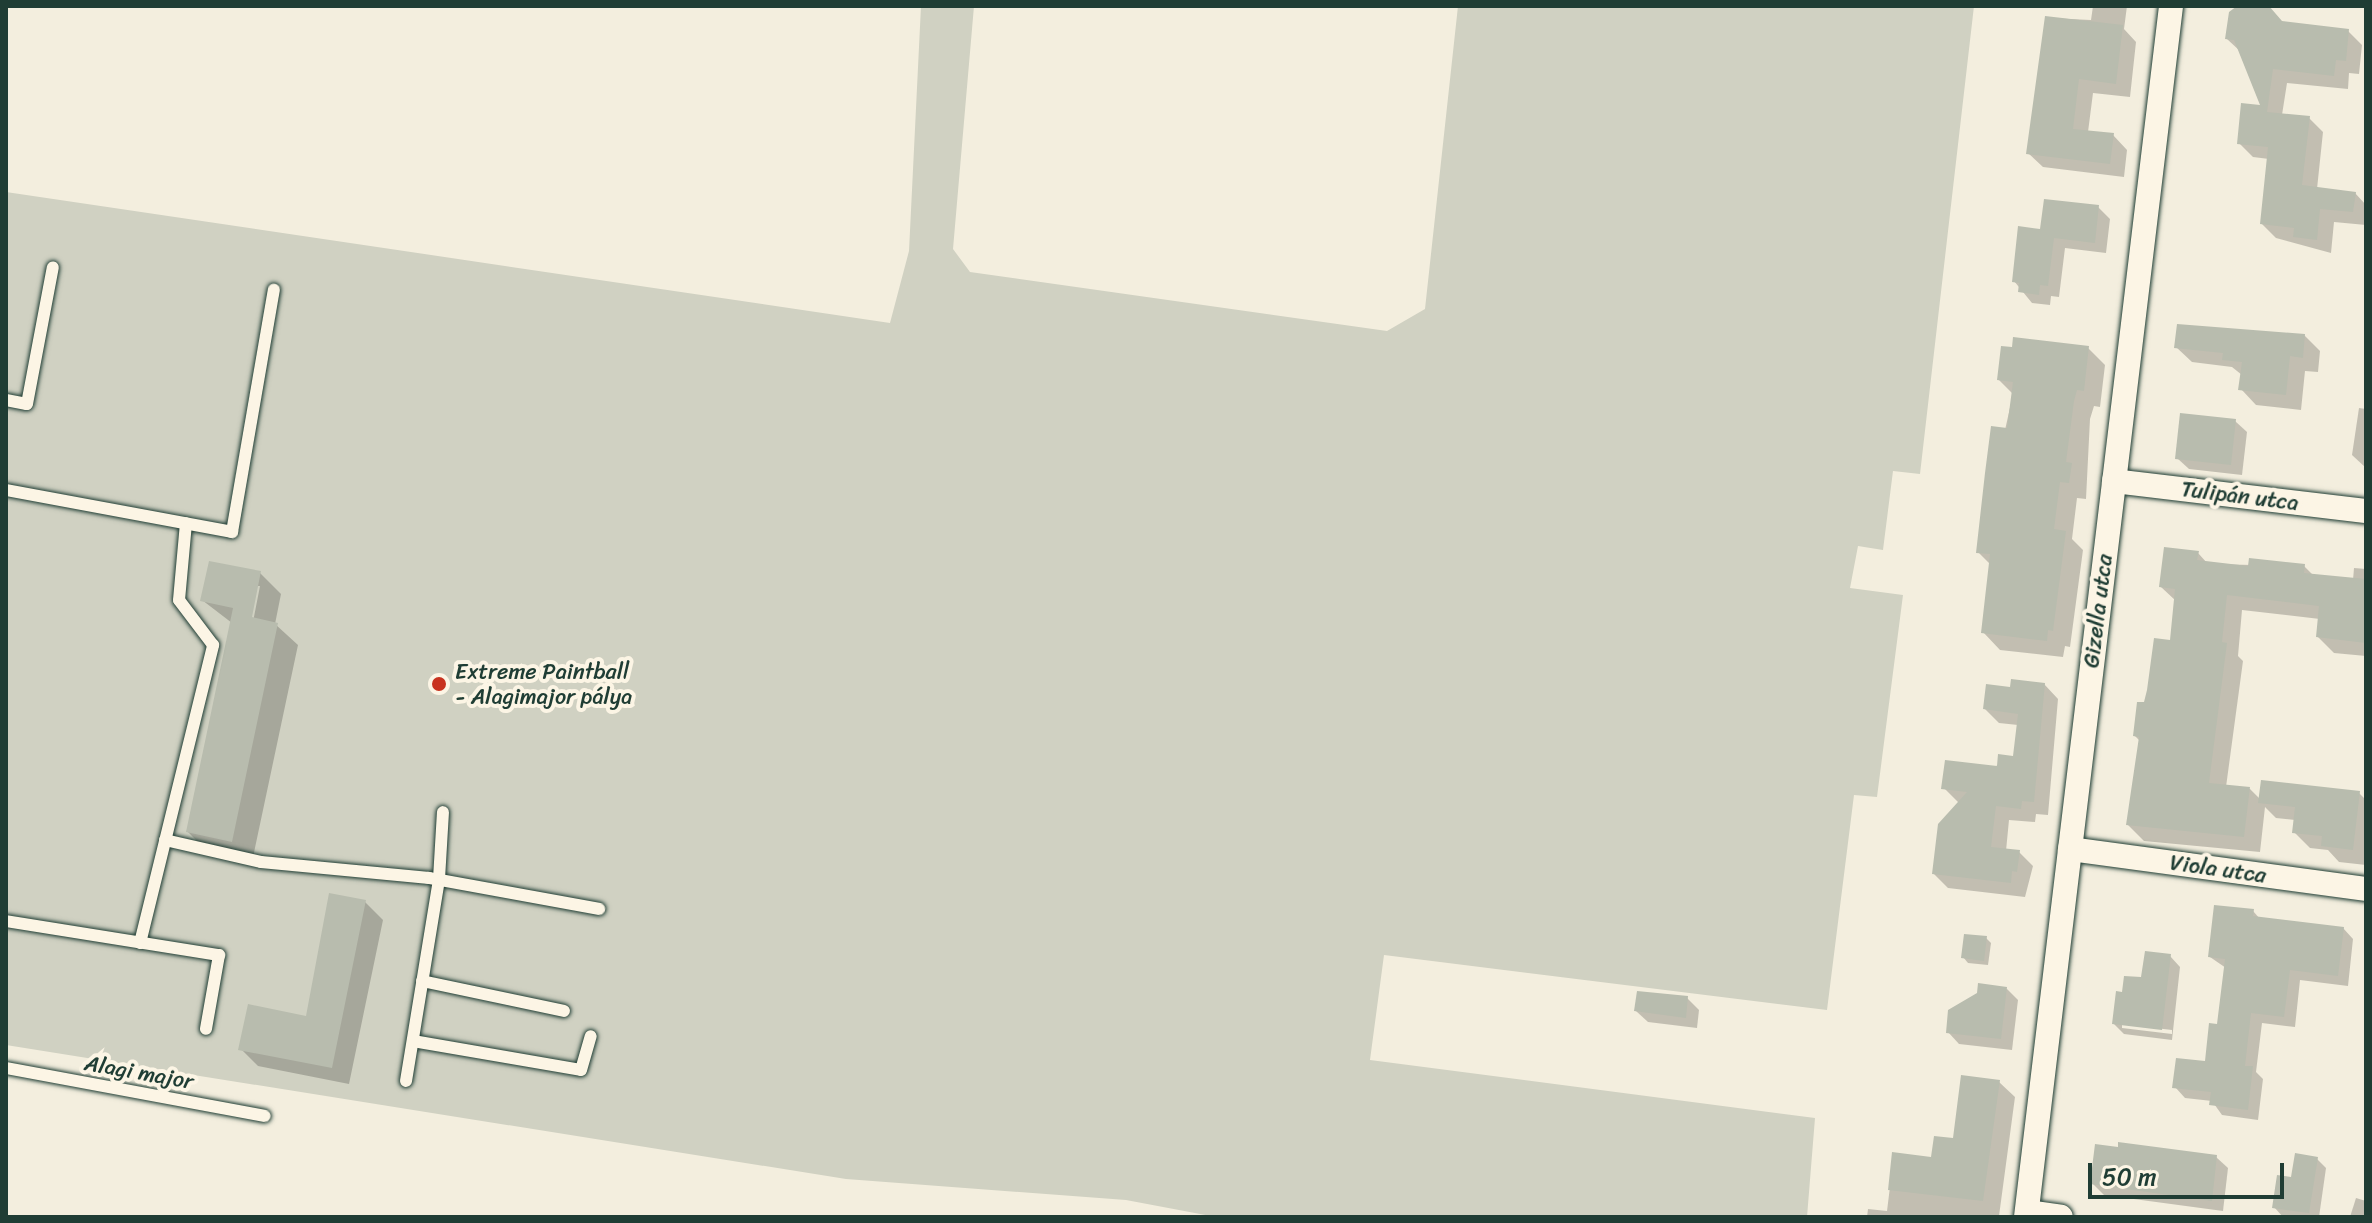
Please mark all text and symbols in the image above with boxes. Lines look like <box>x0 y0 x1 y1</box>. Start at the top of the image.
street label: Tulipán utca <box>2180 476 2300 516</box>
street label: Gizella utca <box>2078 553 2118 669</box>
place label: Extreme Paintball - Alagimajor pálya <box>455 658 632 710</box>
marker: Extreme Paintball - Alagimajor pálya <box>430 675 448 693</box>
street label: Viola utca <box>2168 849 2268 889</box>
street label: Alagi major <box>83 1049 195 1095</box>
scale bar <box>2092 1147 2288 1197</box>
text: 50 m <box>2102 1156 2157 1198</box>

